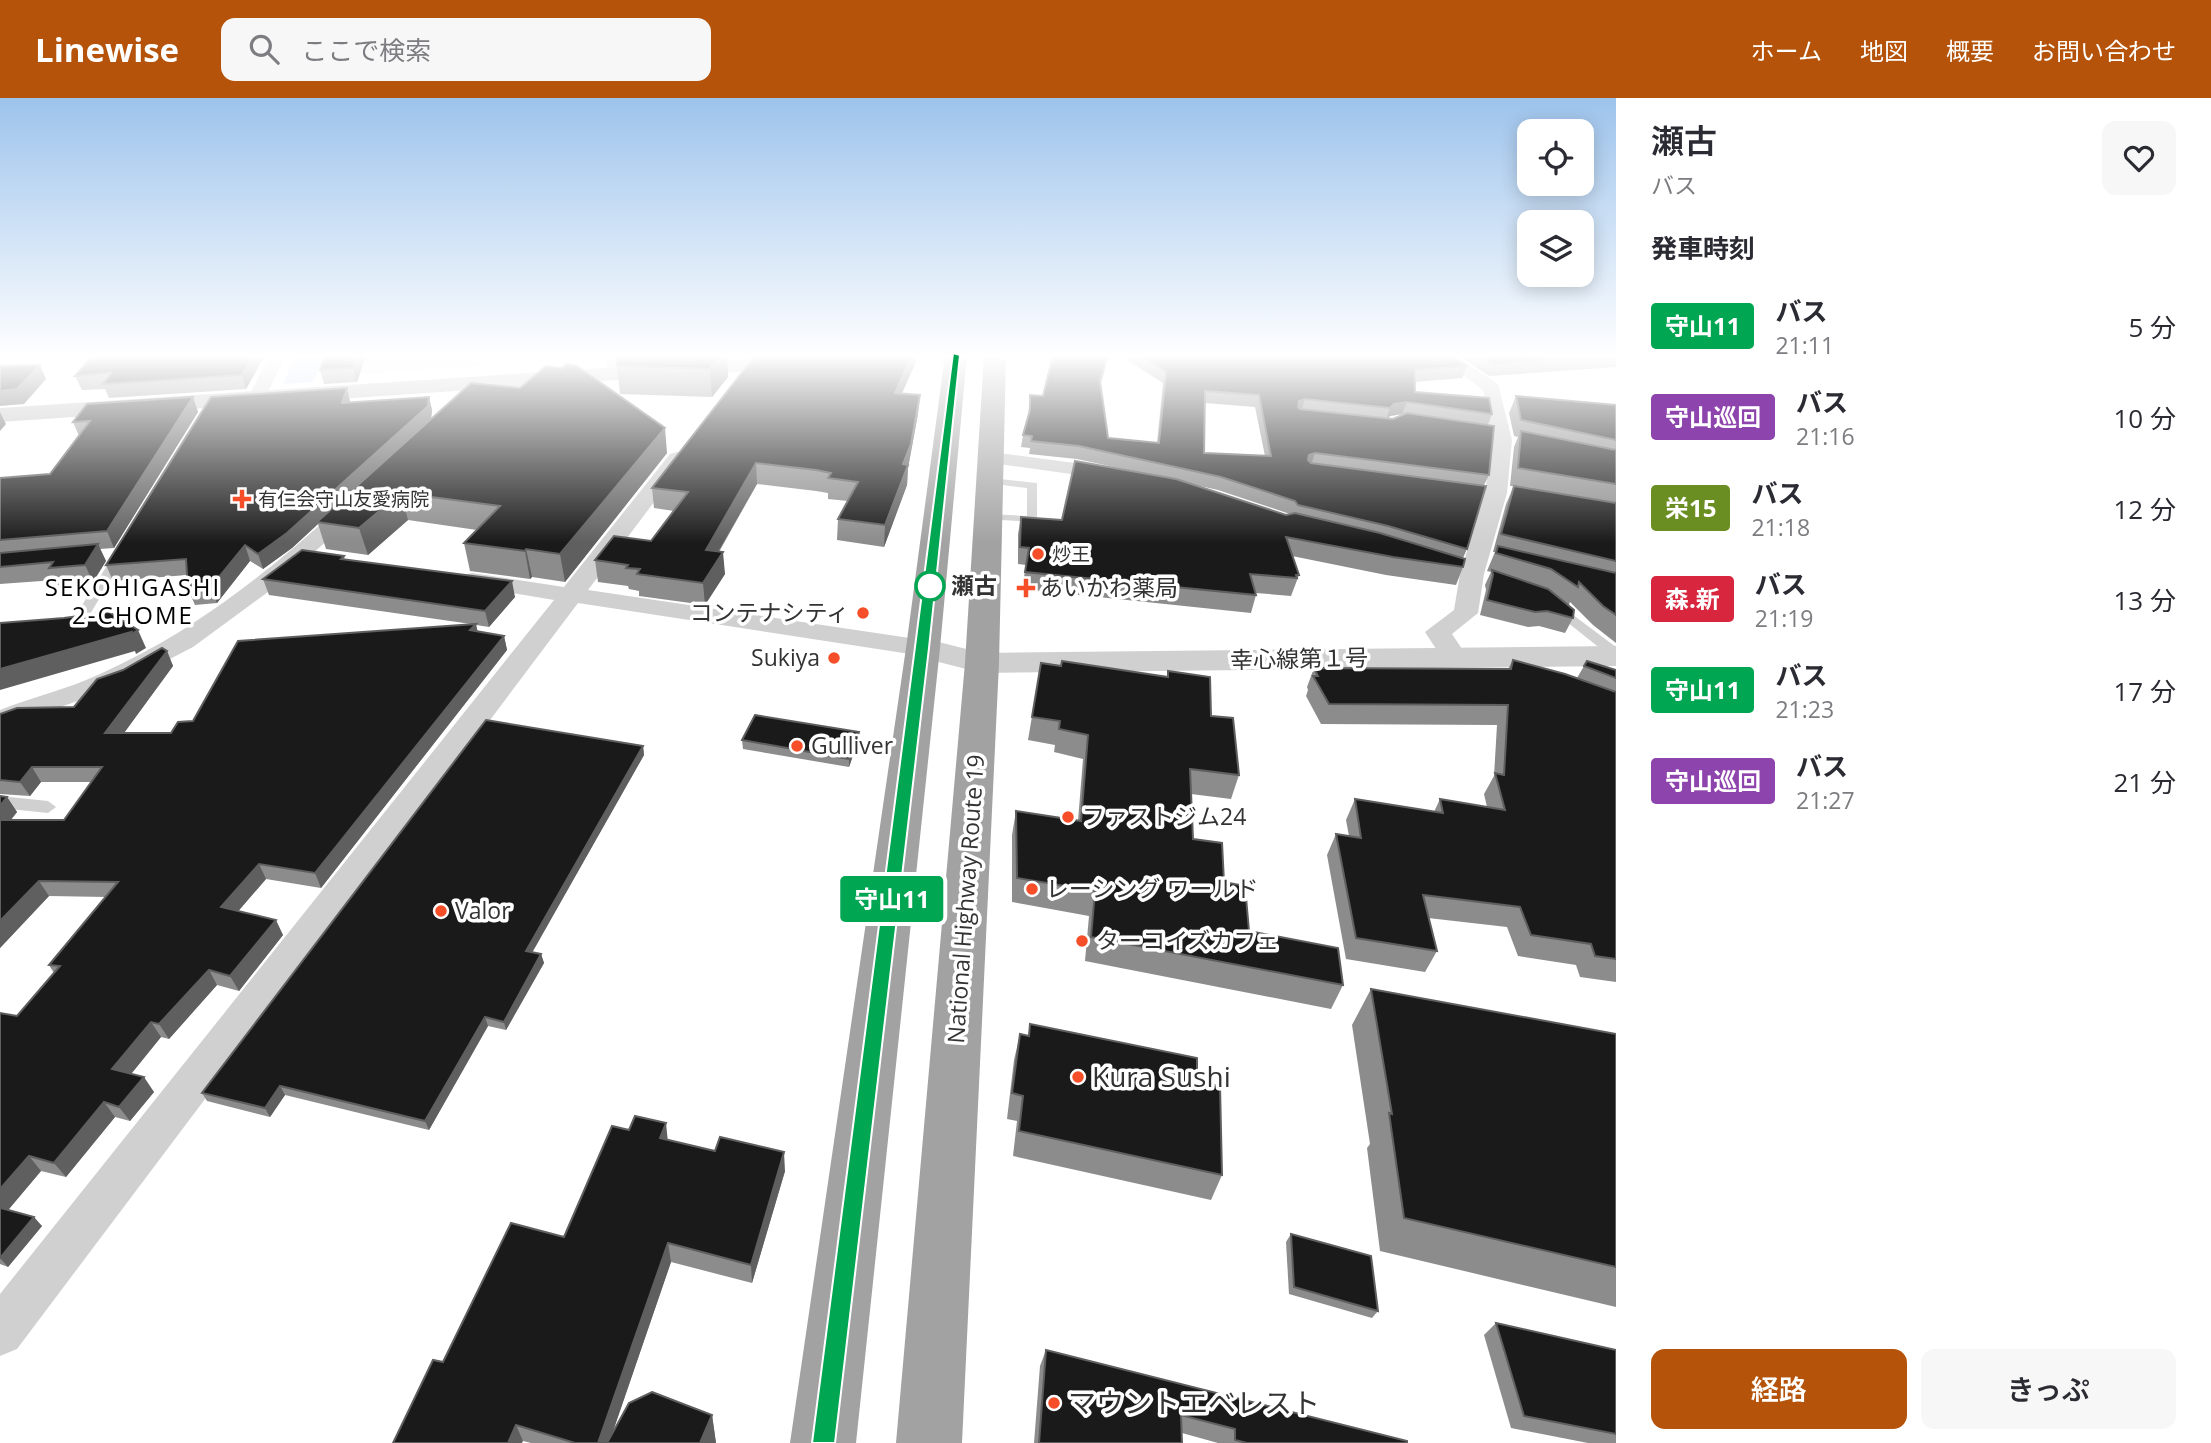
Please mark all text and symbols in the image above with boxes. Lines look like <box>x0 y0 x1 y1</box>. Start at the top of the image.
search box <box>221 18 711 81</box>
text: Linewise <box>35 27 179 72</box>
icon: search <box>245 30 283 68</box>
text: ここで検索 <box>301 32 431 68</box>
text: ホーム <box>1751 34 1822 67</box>
text: 地図 <box>1860 34 1908 67</box>
text: 概要 <box>1946 34 1994 67</box>
text: お問い合わせ <box>2032 34 2176 67</box>
text: 瀬古 <box>1651 118 1717 163</box>
map controls <box>1517 119 1594 287</box>
button: locate <box>1517 119 1594 196</box>
button: heart <box>2102 121 2176 195</box>
text: バス <box>1651 169 1697 201</box>
button: layers <box>1517 210 1594 287</box>
text: 発車時刻 <box>1651 230 1755 266</box>
text: バス <box>1775 293 1827 329</box>
text: 守山11 <box>1665 309 1740 342</box>
text: 5 分 <box>2128 309 2176 345</box>
text: 21:11 <box>1775 329 1834 361</box>
text: バス <box>1796 384 1848 420</box>
text: 守山巡回 <box>1665 400 1761 433</box>
text: 10 分 <box>2114 400 2176 436</box>
text: 21:16 <box>1796 420 1855 452</box>
text: バス <box>1751 475 1803 511</box>
place label: 有仁会守山友愛病院 <box>258 486 429 512</box>
marker: 有仁会守山友愛病院 <box>232 489 252 509</box>
text: 栄15 <box>1665 491 1716 524</box>
text: 12 分 <box>2114 491 2176 527</box>
text: 21:18 <box>1751 511 1810 543</box>
place label: 炒王 <box>1052 541 1090 567</box>
marker: 炒王 <box>1030 546 1046 562</box>
text: バス <box>1755 566 1807 602</box>
place label: 瀬古 <box>951 569 997 601</box>
district label: SEKOHIGASHI 2-CHOME <box>45 570 221 631</box>
marker: 瀬古 <box>915 571 945 601</box>
place label: あいかわ薬局 <box>1040 571 1178 603</box>
marker: あいかわ薬局 <box>1018 580 1034 596</box>
text: 森.新 <box>1665 582 1720 615</box>
text: 13 分 <box>2114 582 2176 618</box>
place label: コンテナシティ <box>689 596 849 628</box>
text: 21:19 <box>1755 602 1814 634</box>
marker: コンテナシティ <box>855 605 871 621</box>
place label: Sukiya <box>751 641 820 673</box>
street label: 幸心線第１号 <box>1230 641 1368 675</box>
marker: Sukiya <box>826 650 842 666</box>
text: バス <box>1775 657 1827 693</box>
text: 守山11 <box>1665 673 1740 706</box>
text: 17 分 <box>2114 673 2176 709</box>
text: 21:23 <box>1775 693 1834 725</box>
place label: Gulliver <box>811 729 894 761</box>
marker: Gulliver <box>789 738 805 754</box>
text: バス <box>1796 748 1848 784</box>
street label: National Highway Route 19 <box>939 753 991 1044</box>
text: 守山巡回 <box>1665 764 1761 797</box>
text: 21 分 <box>2114 764 2176 800</box>
text: 21:27 <box>1796 784 1855 816</box>
place label: ファストジム24 <box>1082 800 1246 832</box>
marker: ファストジム24 <box>1060 809 1076 825</box>
place label: レーシング ワールド <box>1046 872 1259 904</box>
line badge: 守山11 <box>843 876 941 922</box>
marker: レーシング ワールド <box>1024 881 1040 897</box>
text: 守山11 <box>854 882 930 915</box>
place label: Valor <box>455 894 511 926</box>
marker: Valor <box>433 903 449 919</box>
place label: ターコイズカフェ <box>1096 924 1279 956</box>
marker: ターコイズカフェ <box>1074 933 1090 949</box>
place label: Kura Sushi <box>1092 1057 1231 1095</box>
marker: Kura Sushi <box>1070 1069 1086 1085</box>
button: 経路 <box>1651 1349 1907 1429</box>
button: きっぷ <box>1921 1349 2176 1429</box>
place label: マウントエベレスト <box>1068 1383 1320 1421</box>
marker: マウントエベレスト <box>1046 1395 1062 1411</box>

